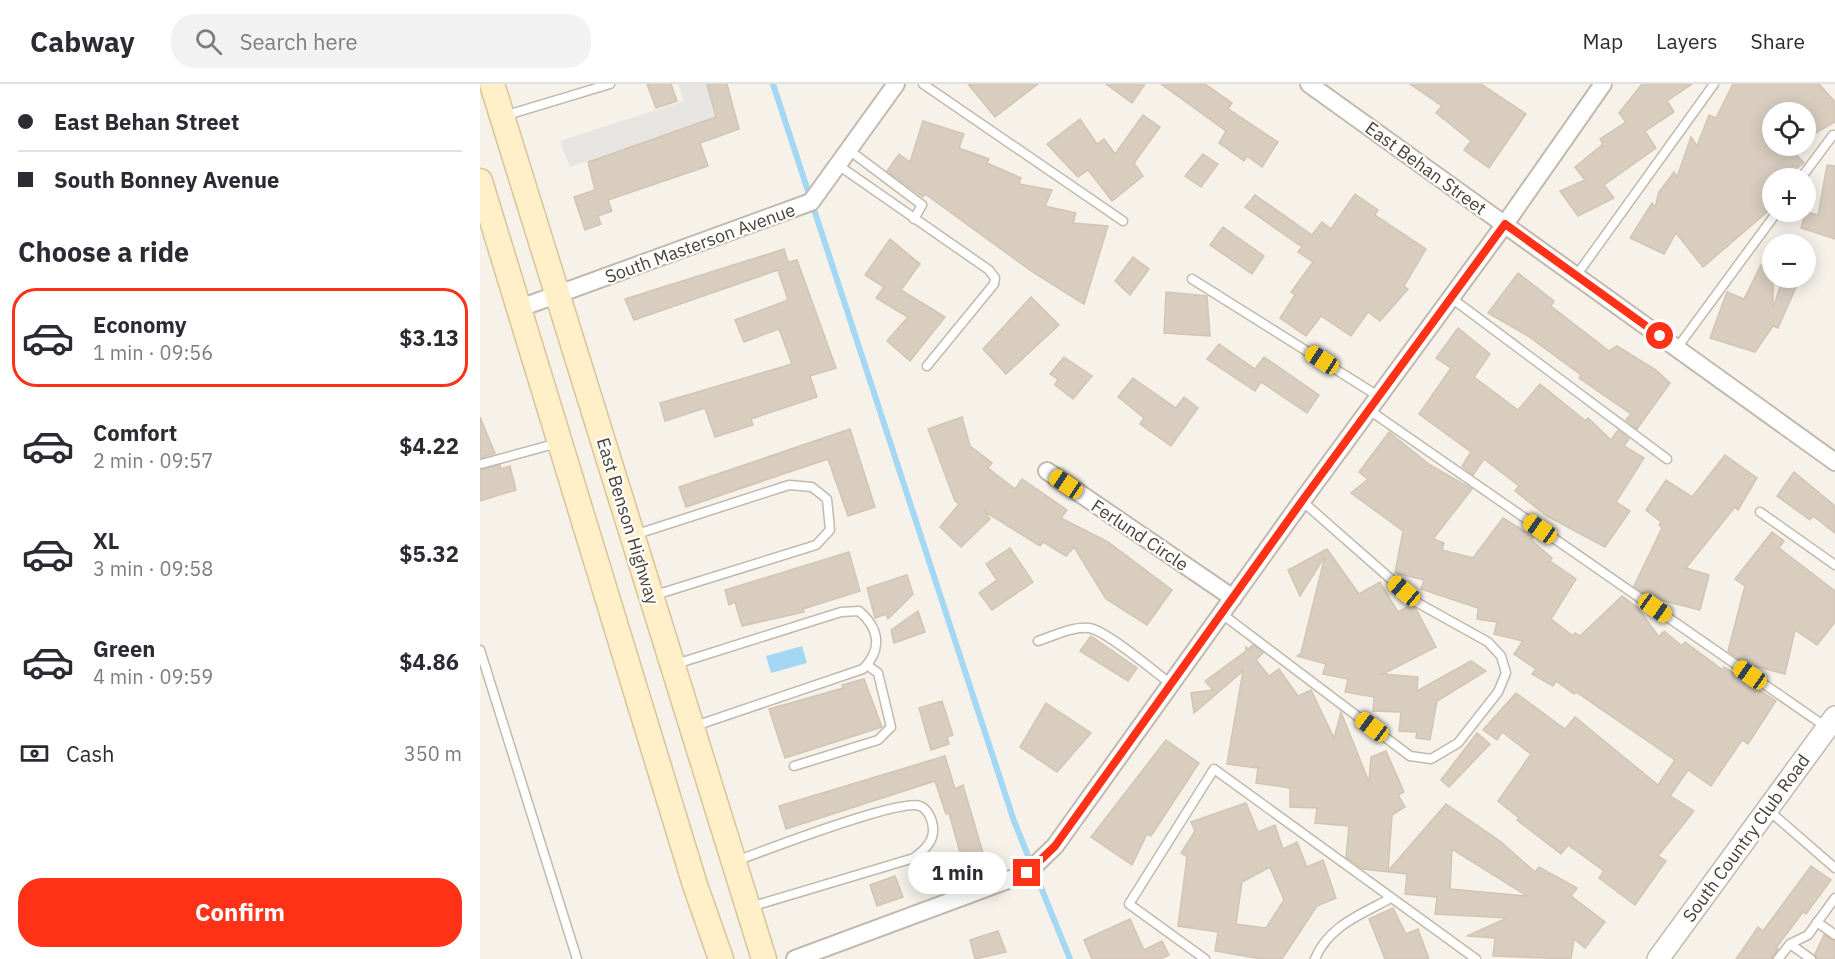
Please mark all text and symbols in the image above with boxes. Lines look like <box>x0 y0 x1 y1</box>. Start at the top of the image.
search box <box>171 14 591 68</box>
text: Cabway <box>30 23 135 60</box>
icon: search <box>192 25 225 58</box>
text: Search here <box>240 27 358 56</box>
text: Map <box>1583 27 1623 55</box>
text: Layers <box>1656 27 1718 55</box>
text: Share <box>1751 27 1805 55</box>
map controls <box>1762 102 1816 288</box>
button: locate <box>1762 102 1816 156</box>
text: East Behan Street <box>54 107 239 136</box>
street label: East Behan Street <box>1361 116 1491 220</box>
text: South Bonney Avenue <box>54 165 279 194</box>
button: + <box>1762 168 1816 222</box>
street label: South Masterson Avenue <box>602 198 798 288</box>
text: Choose a ride <box>18 234 189 269</box>
button: − <box>1762 234 1816 288</box>
text: Economy <box>93 310 187 339</box>
icon: car <box>21 311 75 365</box>
route start <box>1646 322 1673 349</box>
text: $3.13 <box>399 323 459 352</box>
text: 1 min · 09:56 <box>93 339 213 366</box>
car <box>1302 343 1342 377</box>
text: Comfort <box>93 418 177 447</box>
icon: car <box>21 419 75 473</box>
text: $4.22 <box>399 431 459 460</box>
street label: East Benson Highway <box>592 435 664 607</box>
text: 2 min · 09:57 <box>93 447 213 474</box>
car <box>1046 466 1086 502</box>
street label: Ferlund Circle <box>1087 494 1193 576</box>
car <box>1520 511 1560 547</box>
text: XL <box>93 526 119 555</box>
icon: car <box>21 527 75 581</box>
text: $5.32 <box>399 539 459 568</box>
text: 3 min · 09:58 <box>93 555 213 582</box>
car <box>1384 573 1424 609</box>
car <box>1635 590 1675 626</box>
text: Green <box>93 634 155 663</box>
icon: car <box>21 635 75 689</box>
text: $4.86 <box>399 647 459 676</box>
car <box>1730 657 1770 693</box>
text: 4 min · 09:59 <box>93 663 213 690</box>
car <box>1352 709 1392 745</box>
icon: cash <box>18 737 51 770</box>
text: Cash <box>66 739 115 768</box>
text: 350 m <box>404 740 462 767</box>
street label: South Country Club Road <box>1677 750 1815 926</box>
callout: 1 min <box>907 852 1006 894</box>
text: 1 min <box>931 859 984 886</box>
route end <box>1013 859 1040 886</box>
button: Confirm <box>18 878 462 947</box>

